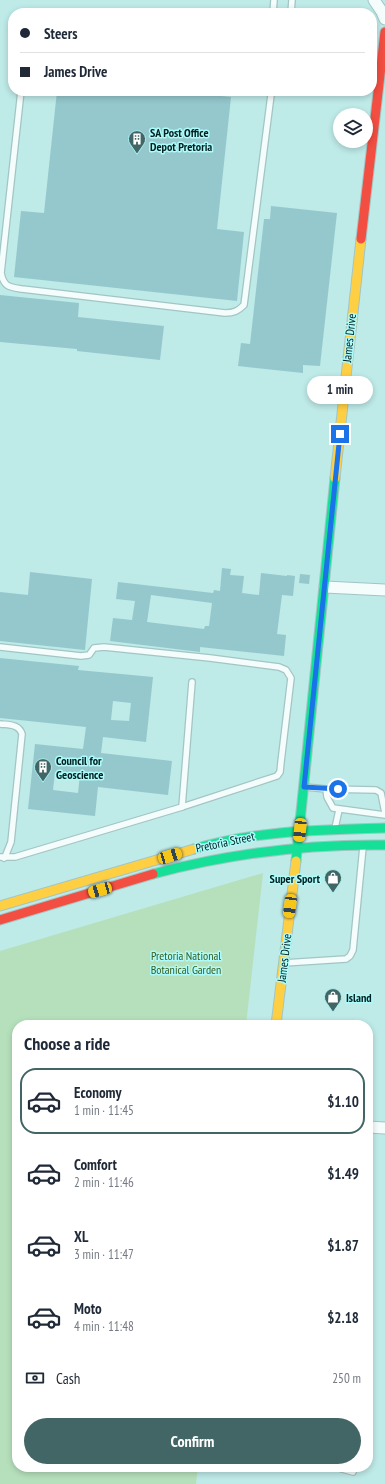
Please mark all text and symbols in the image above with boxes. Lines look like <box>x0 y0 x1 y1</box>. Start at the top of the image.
text: Steers <box>44 24 77 43</box>
text: James Drive <box>44 62 107 81</box>
map controls <box>333 108 373 148</box>
button: layers <box>333 108 373 148</box>
place label: SA Post Office Depot Pretoria <box>150 125 212 154</box>
building icon: SA Post Office Depot Pretoria <box>127 129 147 154</box>
street label: James Drive <box>339 313 359 364</box>
callout: 1 min <box>307 376 373 404</box>
text: 1 min <box>327 381 353 398</box>
route end <box>331 425 349 443</box>
place label: Council for Geoscience <box>56 753 103 782</box>
building icon: Council for Geoscience <box>33 757 53 782</box>
route start <box>329 780 347 798</box>
car <box>293 817 307 843</box>
street label: Pretoria Street <box>194 828 256 856</box>
car <box>157 847 183 865</box>
shop icon: Super Sport <box>323 868 343 893</box>
place label: Super Sport <box>270 871 320 886</box>
car <box>87 881 113 899</box>
car <box>282 893 298 919</box>
street label: James Drive <box>273 933 294 984</box>
park label: Pretoria National Botanical Garden <box>151 948 221 977</box>
shop icon: Island <box>323 987 343 1012</box>
place label: Island <box>346 990 372 1005</box>
text: Choose a ride <box>24 1032 110 1055</box>
icon: car <box>26 1083 62 1119</box>
text: Economy <box>74 1083 122 1102</box>
text: $1.10 <box>327 1092 359 1111</box>
text: 1 min · 11:45 <box>74 1102 134 1119</box>
icon: car <box>26 1155 62 1191</box>
text: Comfort <box>74 1155 117 1174</box>
text: $1.49 <box>327 1164 359 1183</box>
text: 2 min · 11:46 <box>74 1174 134 1191</box>
icon: car <box>26 1227 62 1263</box>
text: XL <box>74 1227 88 1246</box>
text: $1.87 <box>327 1236 359 1255</box>
text: 3 min · 11:47 <box>74 1246 134 1263</box>
icon: car <box>26 1299 62 1335</box>
text: Moto <box>74 1299 102 1318</box>
text: $2.18 <box>327 1308 359 1327</box>
text: 4 min · 11:48 <box>74 1318 134 1335</box>
icon: cash <box>24 1367 46 1389</box>
text: Cash <box>56 1369 80 1388</box>
text: 250 m <box>332 1370 361 1387</box>
button: Confirm <box>24 1418 361 1464</box>

